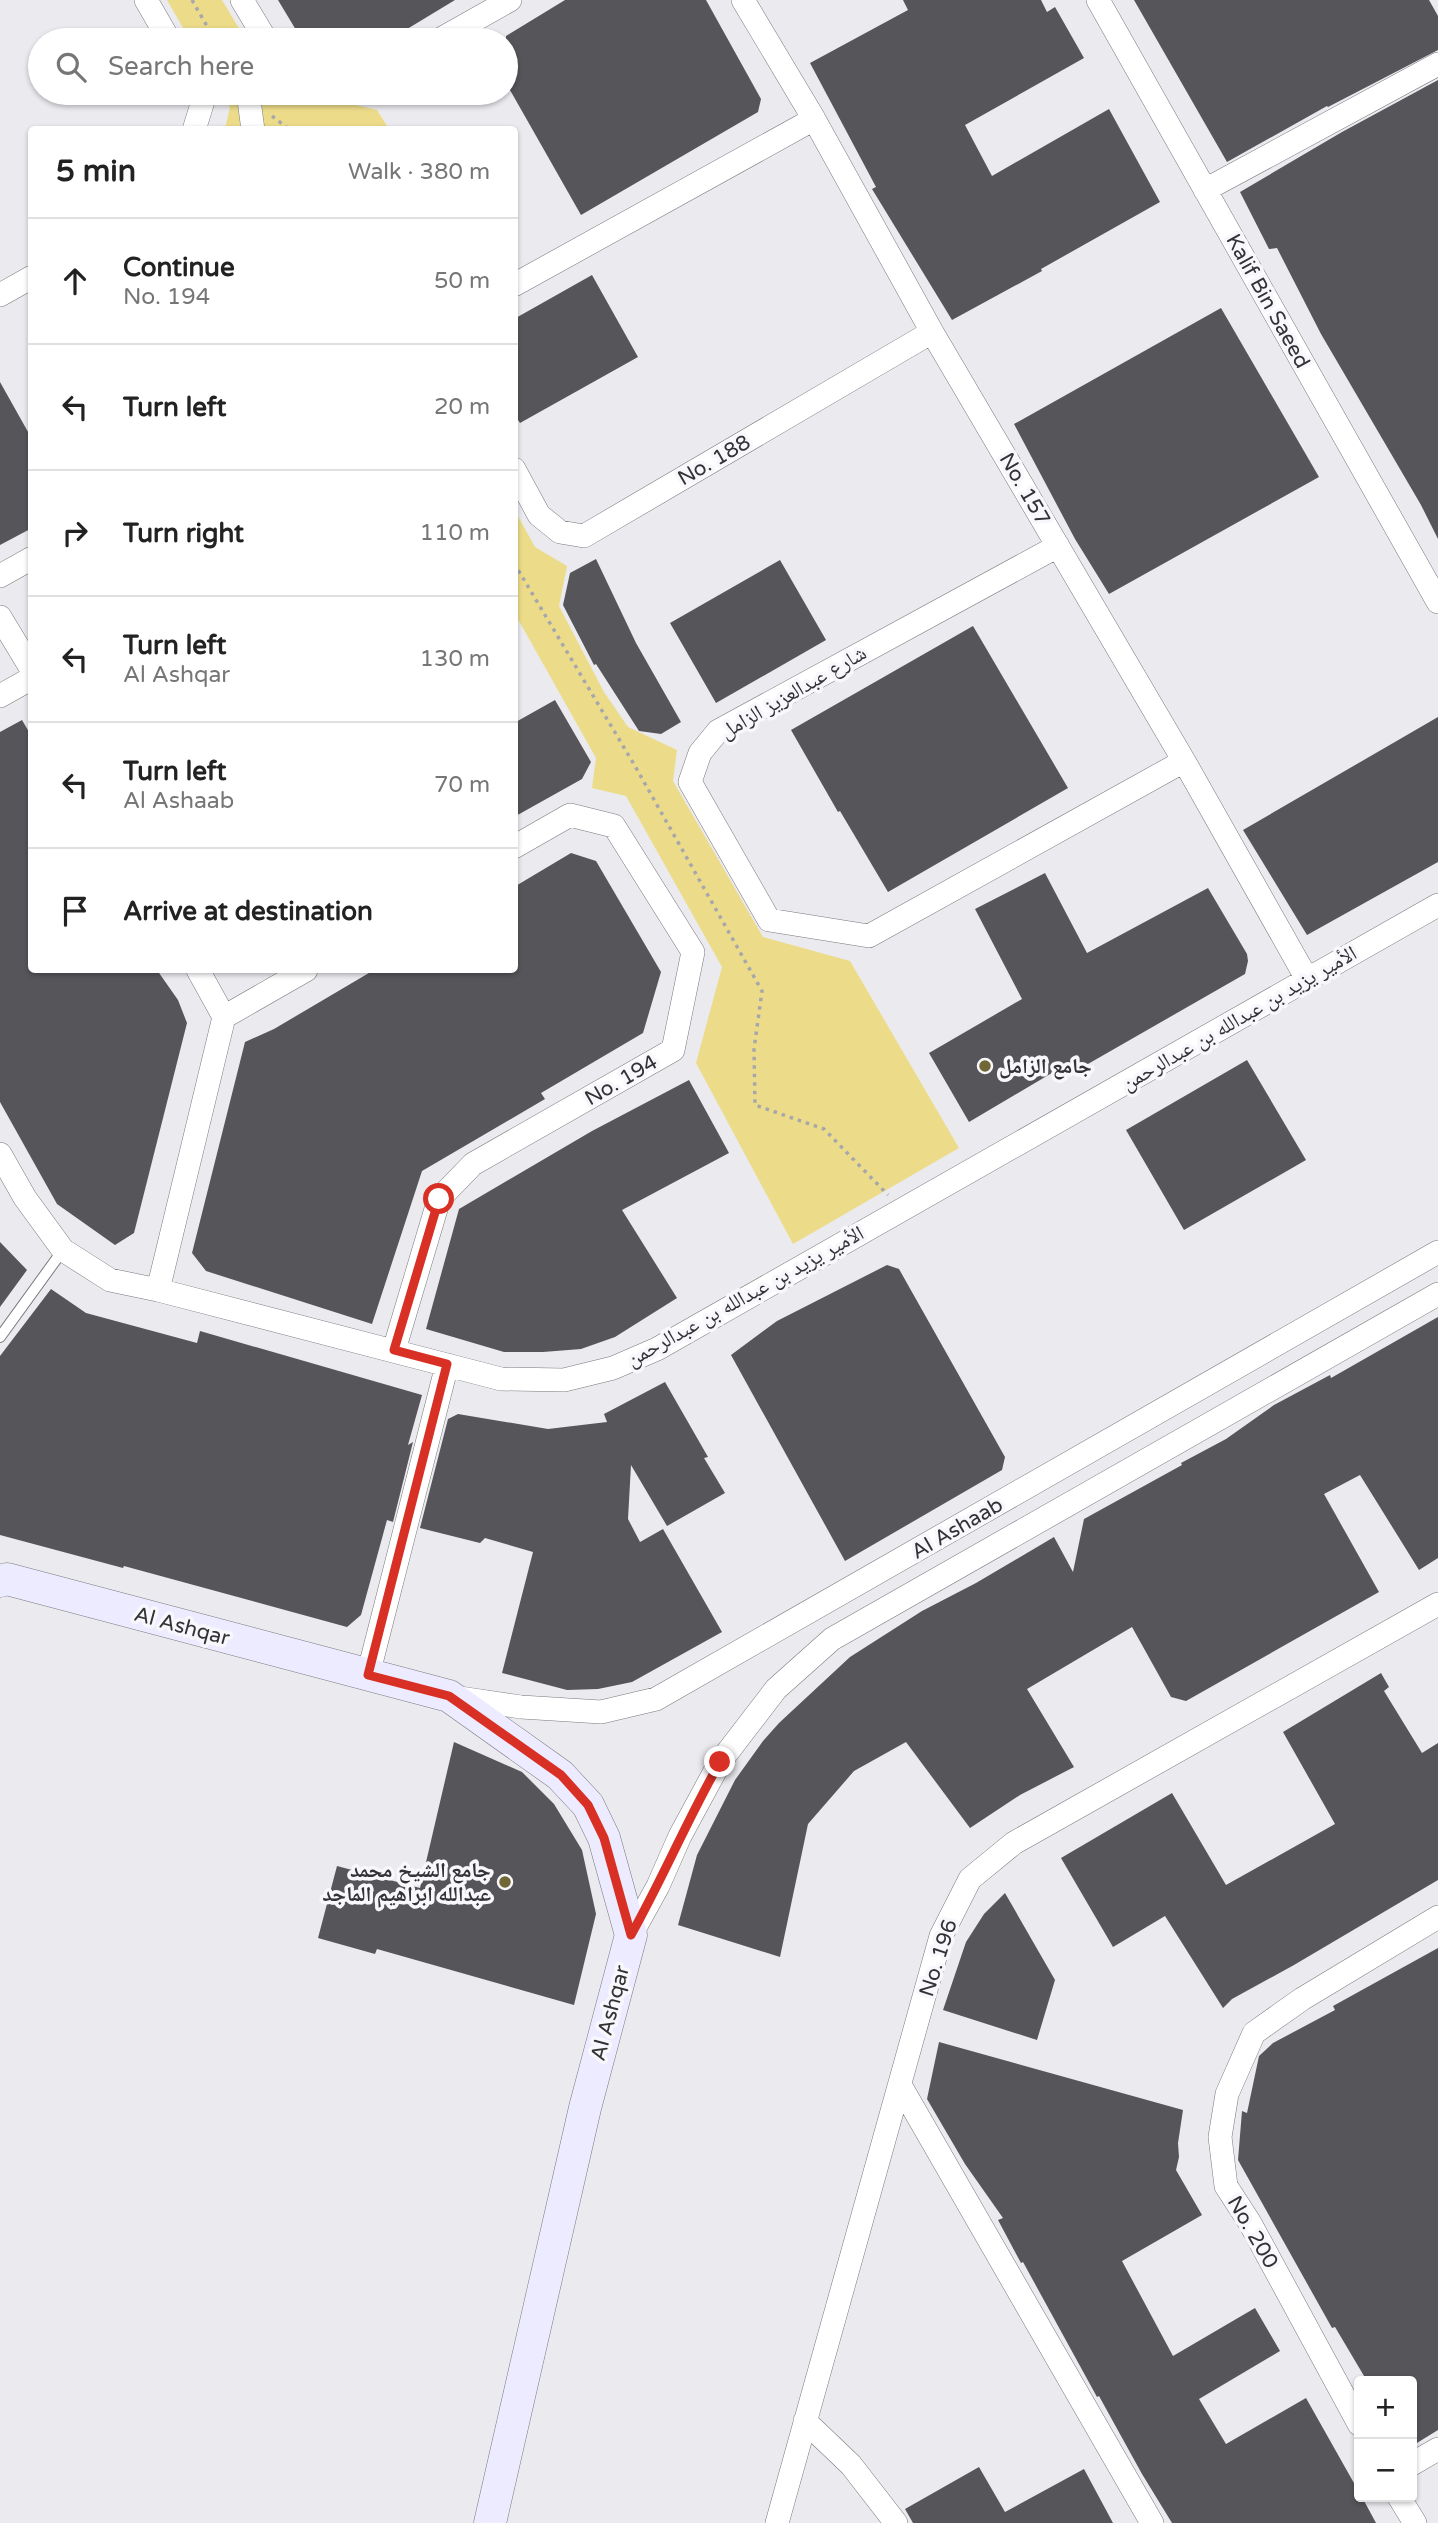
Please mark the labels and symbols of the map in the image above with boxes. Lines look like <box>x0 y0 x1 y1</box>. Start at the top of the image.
street label: Kalif Bin Saeed <box>1220 230 1315 373</box>
street label: No. 188 <box>674 430 755 491</box>
street label: No. 157 <box>994 449 1055 530</box>
street label: شارع عبدالعزيز الزامل <box>716 640 871 744</box>
street label: الأمير يزيد بن عبدالله بن عبدالرحمن <box>1117 941 1361 1096</box>
street label: No. 194 <box>581 1050 662 1111</box>
place label: جامع الزامل <box>999 1054 1092 1080</box>
marker: جامع الزامل <box>977 1058 993 1074</box>
route start <box>423 1183 454 1214</box>
street label: الأمير يزيد بن عبدالله بن عبدالرحمن <box>622 1221 868 1372</box>
street label: Al Ashaab <box>907 1492 1008 1565</box>
street label: Al Ashqar <box>131 1602 232 1651</box>
route end <box>704 1746 735 1777</box>
place label: جامع الشيخ محمد عبدالله ابراهيم الماجد <box>322 1858 491 1908</box>
marker: جامع الشيخ محمد عبدالله ابراهيم الماجد <box>497 1874 513 1890</box>
street label: No. 196 <box>914 1916 963 2000</box>
street label: Al Ashqar <box>586 1963 635 2064</box>
street label: No. 200 <box>1222 2192 1283 2273</box>

